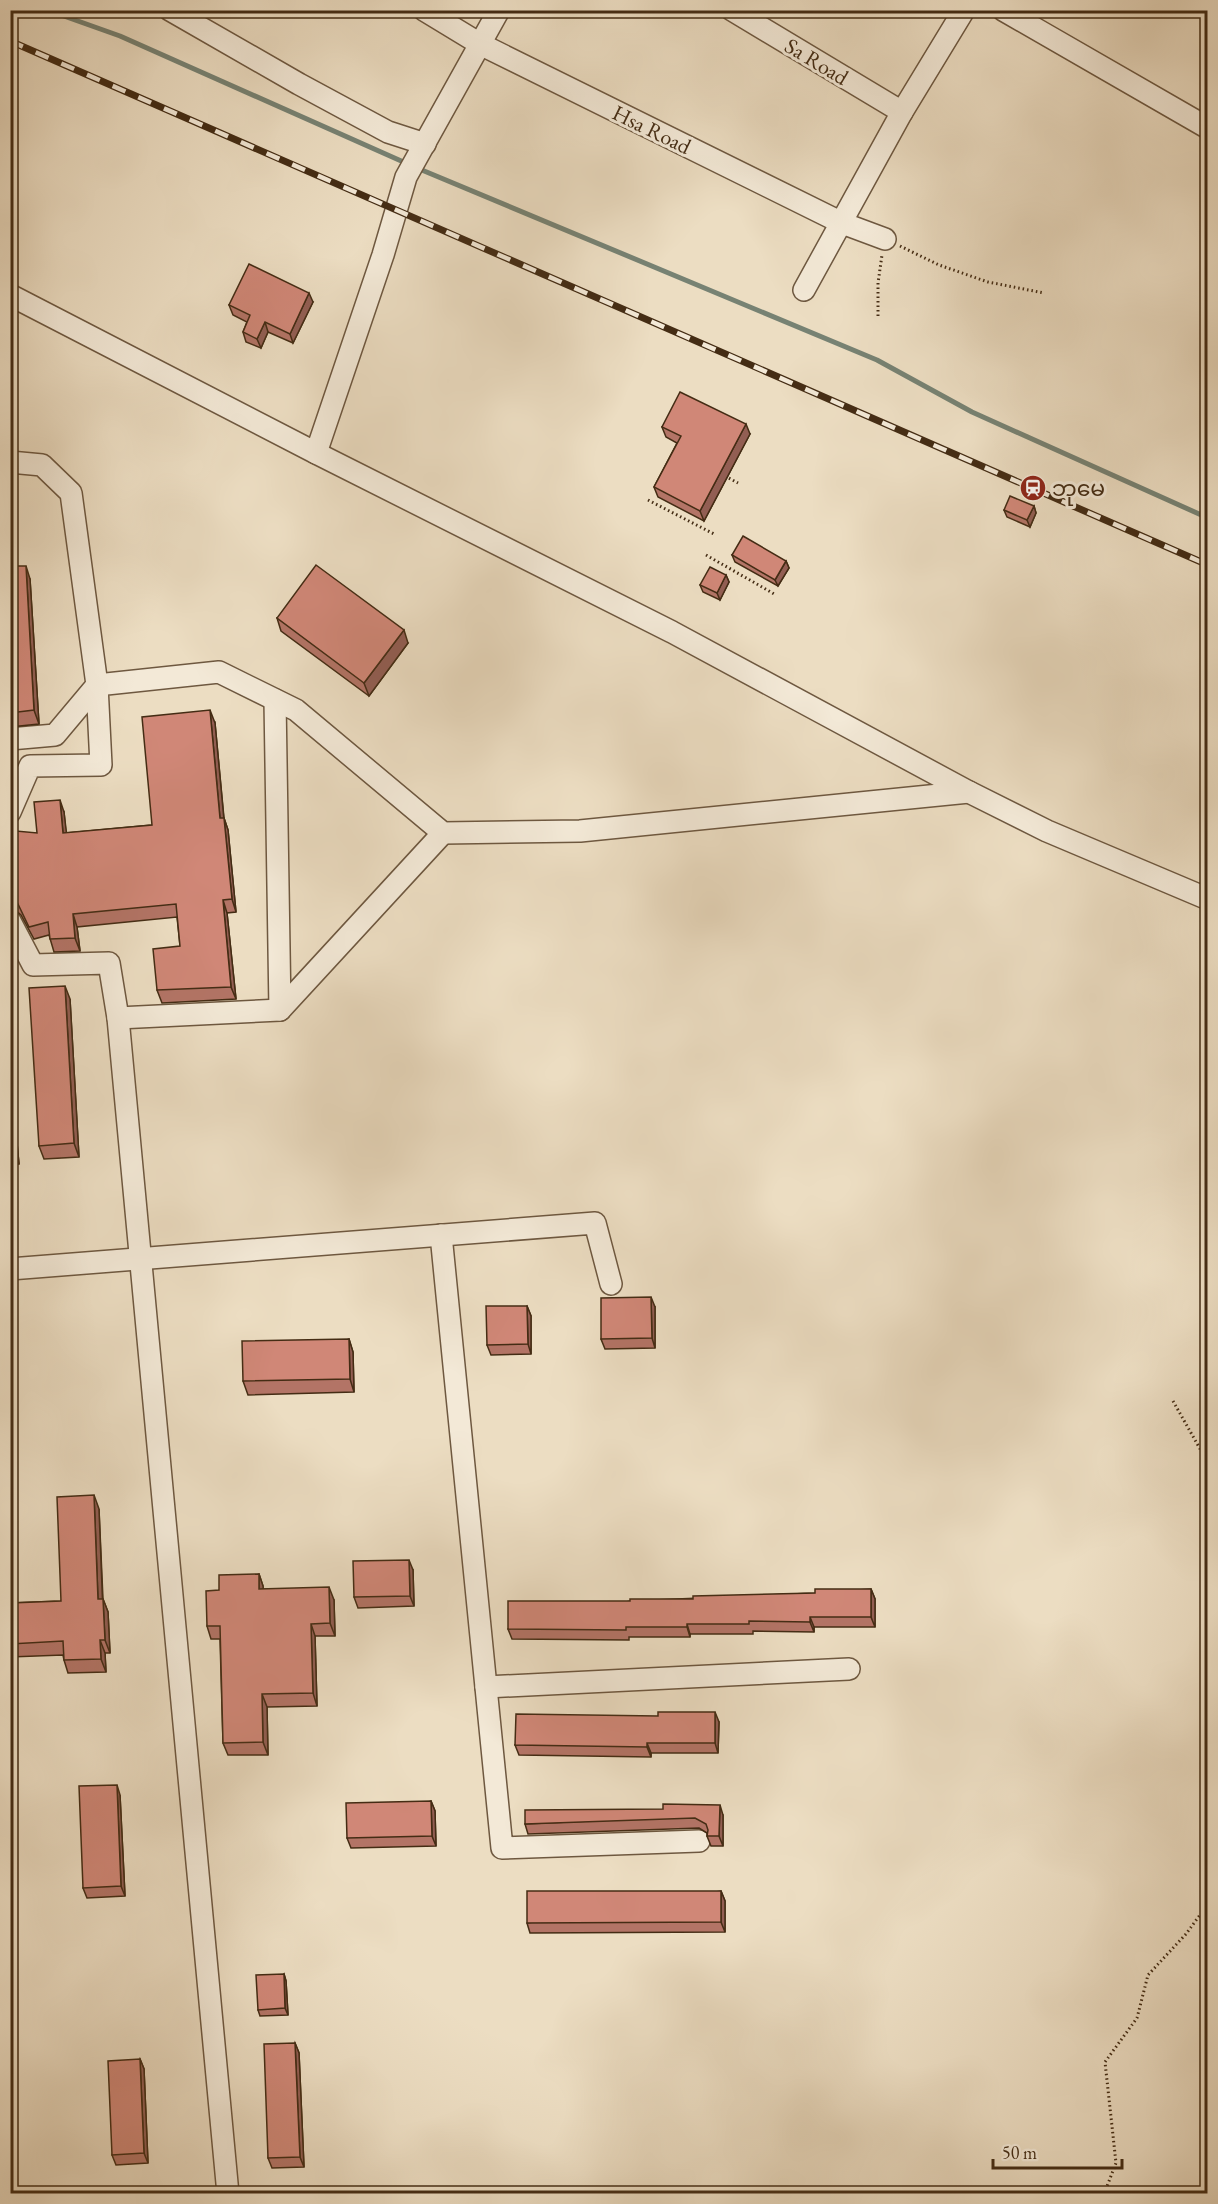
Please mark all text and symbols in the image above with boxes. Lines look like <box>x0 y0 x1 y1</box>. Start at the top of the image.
street label: Sa Road <box>780 31 855 92</box>
street label: Hsa Road <box>608 98 697 161</box>
station icon: ဘုမေ <box>1018 473 1048 503</box>
place label: ဘုမေ <box>1052 474 1105 506</box>
scale bar <box>993 2132 1122 2170</box>
text: 50 m <box>1002 2141 1037 2164</box>

